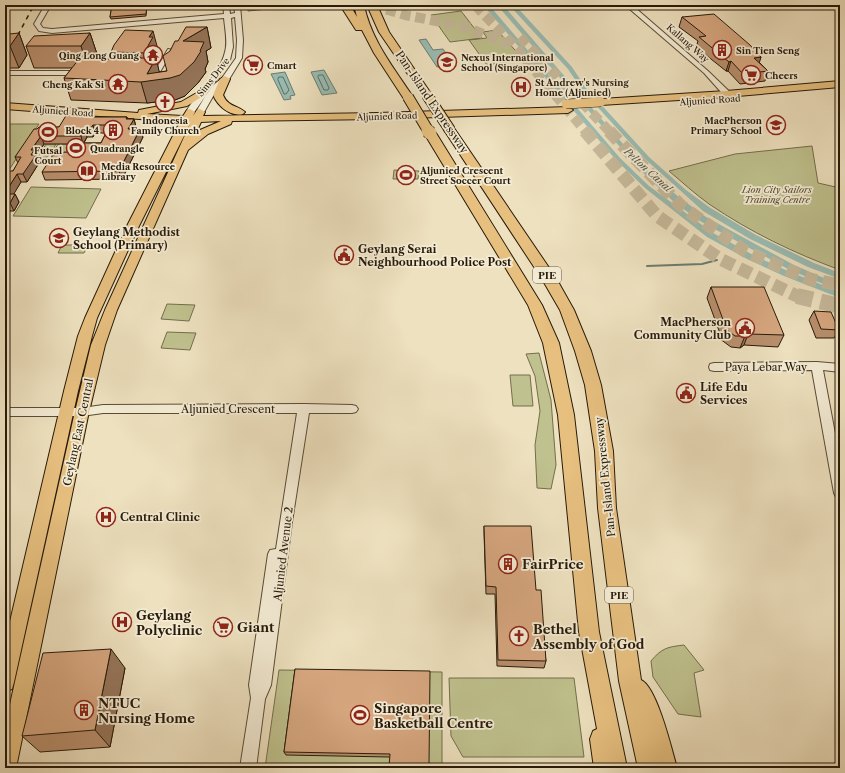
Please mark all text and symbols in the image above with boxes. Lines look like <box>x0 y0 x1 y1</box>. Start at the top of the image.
street label: Kallang Way <box>664 22 712 65</box>
building icon: Sin Tien Seng <box>711 39 733 61</box>
temple icon: Qing Long Guang <box>142 44 164 66</box>
place label: Sin Tien Seng <box>736 45 800 56</box>
street label: Pan-Island Expressway <box>392 48 472 157</box>
place label: Qing Long Guang <box>59 50 140 61</box>
school or university icon: Nexus International School (Singapore) <box>436 51 458 73</box>
place label: Nexus International School (Singapore) <box>461 52 554 73</box>
supermarket icon: Cmart <box>242 54 264 76</box>
street label: Sims Drive <box>194 55 232 99</box>
place label: Cmart <box>267 60 297 71</box>
supermarket icon: Cheers <box>740 64 762 86</box>
place label: Cheers <box>765 70 798 81</box>
temple icon: Cheng Kak Si <box>107 73 129 95</box>
hospital icon: St Andrew's Nursing Home (Aljunied) <box>510 76 532 98</box>
place label: St Andrew's Nursing Home (Aljunied) <box>535 77 629 98</box>
place label: Cheng Kak Si <box>42 79 105 90</box>
church icon: Indonesia Family Church <box>154 91 176 113</box>
street label: Aljunied Road <box>678 92 741 108</box>
street label: Aljunied Road <box>31 103 94 119</box>
street label: Aljunied Road <box>355 109 418 123</box>
school or university icon: MacPherson Primary School <box>765 114 787 136</box>
place label: Indonesia Family Church <box>131 115 199 136</box>
place label: MacPherson Primary School <box>691 115 762 136</box>
building icon: Block 4 <box>102 119 124 141</box>
sports icon: Futsal Court <box>37 121 59 143</box>
place label: Block 4 <box>65 125 99 136</box>
sports icon: Quadrangle <box>65 137 87 159</box>
place label: Quadrangle <box>90 143 145 154</box>
water label: Pelton Canal <box>621 144 676 196</box>
place label: Futsal Court <box>34 145 62 166</box>
library icon: Media Resource Library <box>76 160 98 182</box>
place label: Media Resource Library <box>101 161 176 182</box>
sports icon: Aljunied Crescent Street Soccer Court <box>395 164 417 186</box>
place label: Aljunied Crescent Street Soccer Court <box>419 165 511 186</box>
park label: Lion City Sailors Training Centre <box>741 184 812 205</box>
place label: Geylang Methodist School (Primary) <box>73 225 181 252</box>
school or university icon: Geylang Methodist School (Primary) <box>48 227 70 249</box>
place label: Geylang Serai Neighbourhood Police Post <box>358 242 512 269</box>
public building icon: Geylang Serai Neighbourhood Police Post <box>333 244 355 266</box>
road number: PIE <box>533 267 561 283</box>
place label: MacPherson Community Club <box>634 315 731 342</box>
public building icon: MacPherson Community Club <box>734 317 756 339</box>
street label: Paya Lebar Way <box>725 360 808 374</box>
street label: Geylang East Central <box>60 376 96 487</box>
place label: Life Edu Services <box>700 380 749 407</box>
public building icon: Life Edu Services <box>675 382 697 404</box>
street label: Aljunied Crescent <box>180 402 275 416</box>
street label: Pan-Island Expressway <box>592 415 618 538</box>
hospital icon: Central Clinic <box>95 506 117 528</box>
street label: Aljunied Avenue 2 <box>270 506 296 603</box>
place label: Central Clinic <box>120 510 200 524</box>
building icon: FairPrice <box>497 553 519 575</box>
place label: FairPrice <box>522 556 584 572</box>
road number: PIE <box>605 587 633 603</box>
place label: Geylang Polyclinic <box>136 607 202 638</box>
hospital icon: Geylang Polyclinic <box>111 611 133 633</box>
supermarket icon: Giant <box>212 616 234 638</box>
place label: Giant <box>237 619 275 635</box>
place label: Bethel Assembly of God <box>532 621 645 652</box>
church icon: Bethel Assembly of God <box>508 625 530 647</box>
place label: NTUC Nursing Home <box>98 695 195 726</box>
building icon: NTUC Nursing Home <box>73 699 95 721</box>
place label: Singapore Basketball Centre <box>374 700 493 731</box>
sports icon: Singapore Basketball Centre <box>349 704 371 726</box>

